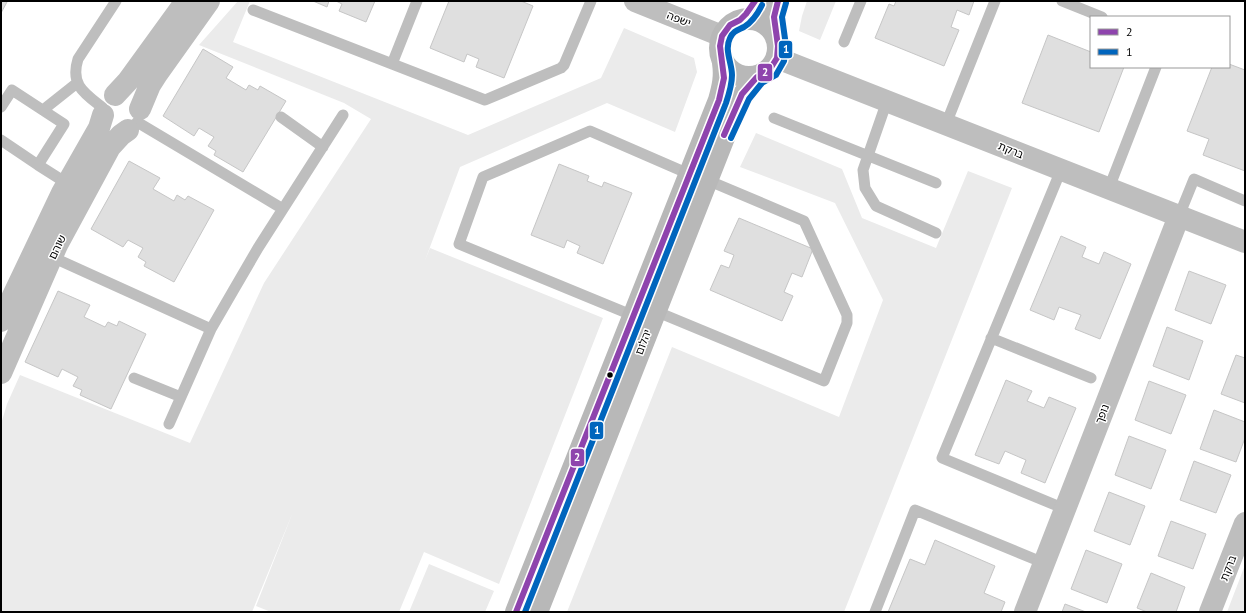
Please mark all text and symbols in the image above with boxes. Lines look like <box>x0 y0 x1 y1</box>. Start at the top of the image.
street label: ישפה <box>665 8 693 30</box>
legend <box>1090 16 1230 68</box>
text: 2 <box>1126 24 1133 39</box>
line badge: 1 <box>778 40 793 59</box>
text: 1 <box>783 42 789 56</box>
text: 1 <box>1126 44 1133 59</box>
line badge: 2 <box>757 63 773 82</box>
text: 2 <box>762 65 768 79</box>
street label: ברקת <box>996 139 1026 161</box>
street label: שוהם <box>45 232 69 262</box>
street label: יהלום <box>632 327 654 357</box>
unlabelled marker <box>605 370 615 380</box>
street label: נופך <box>1092 402 1112 426</box>
line badge: 1 <box>589 421 604 440</box>
text: 1 <box>594 423 600 437</box>
line badge: 2 <box>570 448 585 467</box>
text: 2 <box>574 450 580 464</box>
street label: ברקת <box>1217 553 1239 583</box>

